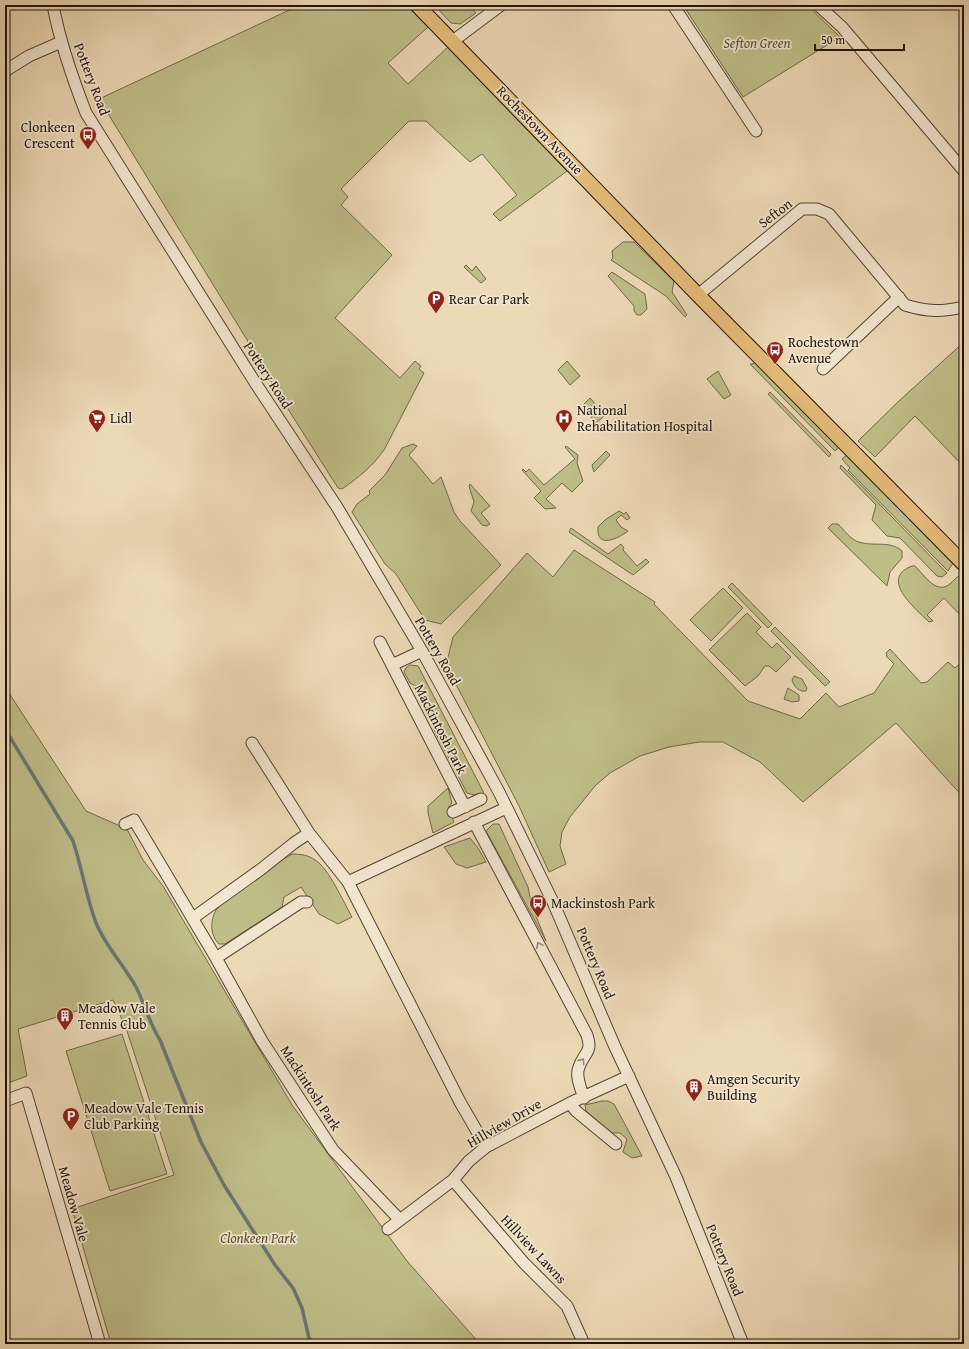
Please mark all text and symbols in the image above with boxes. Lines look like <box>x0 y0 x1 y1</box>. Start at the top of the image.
scale bar <box>815 26 904 52</box>
text: 50 m <box>821 31 845 48</box>
park label: Sefton Green <box>723 33 791 53</box>
street label: Pottery Road <box>69 40 115 119</box>
street label: Rochestown Avenue <box>492 81 588 179</box>
place label: Clonkeen Crescent <box>21 117 75 153</box>
bus stop icon: Clonkeen Crescent <box>78 125 98 150</box>
street label: Sefton <box>754 194 796 232</box>
parking icon: Rear Car Park <box>426 289 446 314</box>
place label: Rear Car Park <box>449 289 530 309</box>
place label: Rochestown Avenue <box>788 332 859 368</box>
street label: Pottery Road <box>239 338 297 413</box>
bus stop icon: Rochestown Avenue <box>765 340 785 365</box>
place label: National Rehabilitation Hospital <box>577 400 713 436</box>
supermarket icon: Lidl <box>87 408 107 433</box>
place label: Lidl <box>110 408 132 428</box>
hospital icon: National Rehabilitation Hospital <box>554 408 574 433</box>
street label: Pottery Road <box>410 613 466 689</box>
street label: Mackintosh Park <box>410 681 473 778</box>
bus stop icon: Mackinstosh Park <box>528 893 548 918</box>
place label: Mackinstosh Park <box>551 893 656 913</box>
street label: Pottery Road <box>572 924 620 1002</box>
one-way arrow <box>536 942 544 950</box>
place label: Meadow Vale Tennis Club <box>78 998 156 1034</box>
building icon: Meadow Vale Tennis Club <box>55 1006 75 1031</box>
street label: Mackintosh Park <box>276 1041 347 1136</box>
one-way arrow <box>578 1058 585 1065</box>
place label: Amgen Security Building <box>707 1069 800 1105</box>
building icon: Amgen Security Building <box>684 1077 704 1102</box>
street label: Hillview Drive <box>463 1093 545 1152</box>
place label: Meadow Vale Tennis Club Parking <box>84 1098 204 1134</box>
parking icon: Meadow Vale Tennis Club Parking <box>61 1106 81 1131</box>
street label: Meadow Vale <box>54 1164 94 1244</box>
street label: Hillview Lawns <box>497 1210 571 1288</box>
street label: Pottery Road <box>701 1221 749 1300</box>
park label: Clonkeen Park <box>220 1228 296 1248</box>

